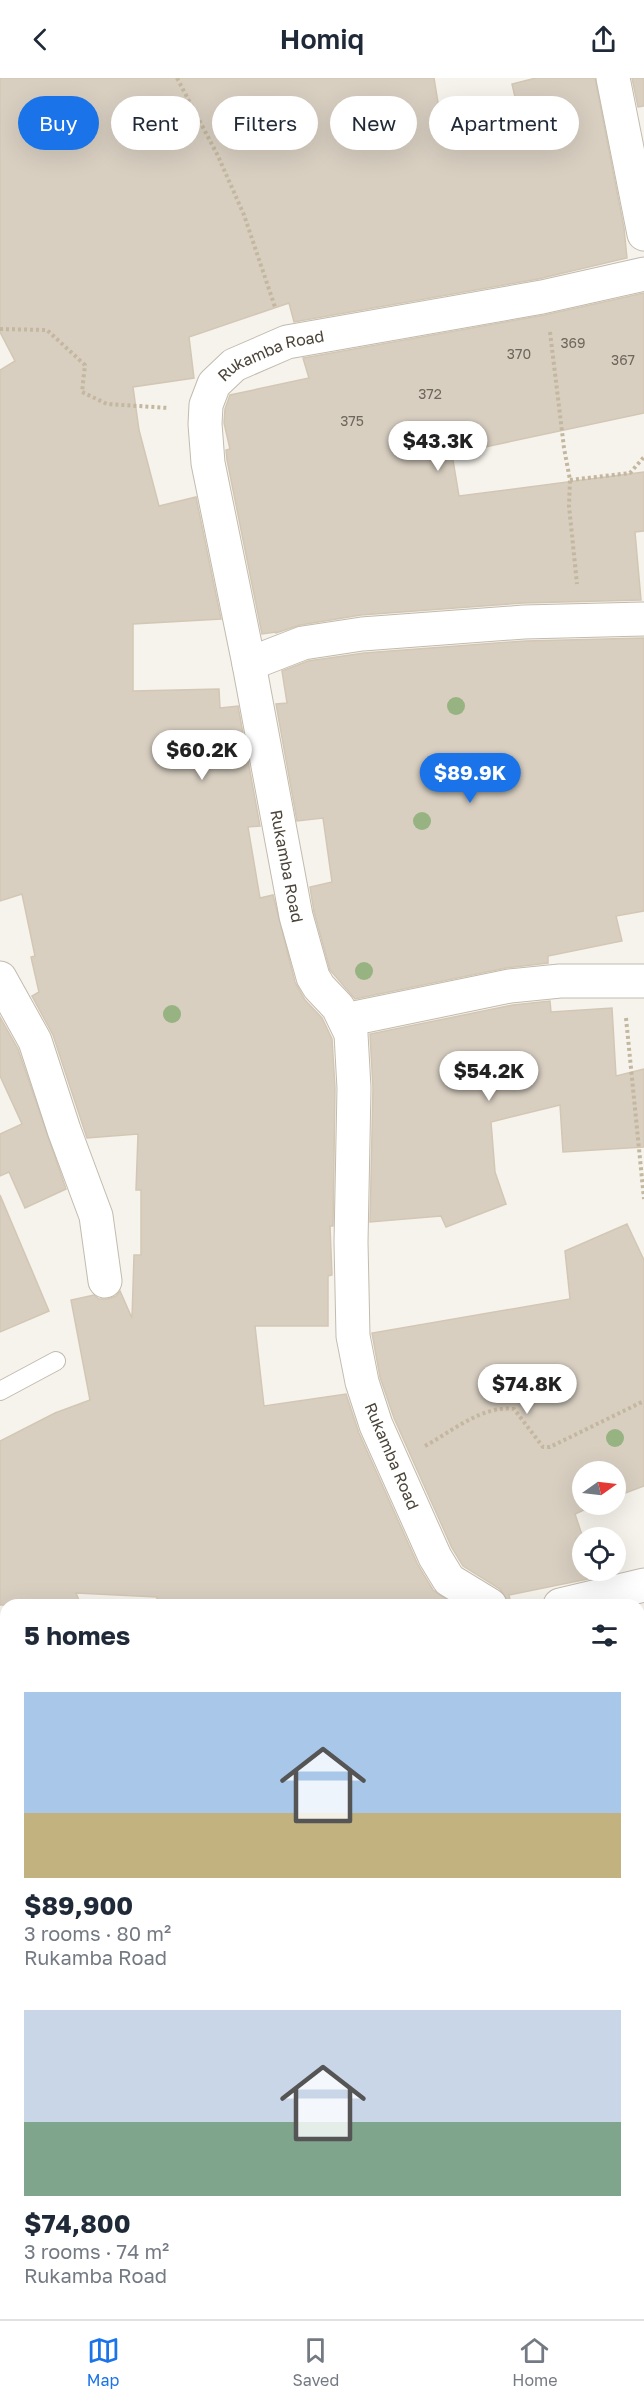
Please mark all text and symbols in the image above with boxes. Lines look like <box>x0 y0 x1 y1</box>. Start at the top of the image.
icon: back <box>24 23 57 56</box>
text: Homiq <box>280 23 364 55</box>
icon: share <box>587 23 620 56</box>
chip: Buy <box>18 96 99 150</box>
chip: Rent <box>111 96 200 150</box>
chip: Filters <box>212 96 318 150</box>
chip: New <box>330 96 417 150</box>
chip: Apartment <box>429 96 579 150</box>
street label: Rukamba Road <box>213 326 326 385</box>
house number: 369 <box>560 334 586 351</box>
house number: 370 <box>507 345 531 362</box>
house number: 367 <box>611 351 635 368</box>
house number: 372 <box>418 385 442 402</box>
house number: 375 <box>340 412 364 429</box>
pin: $43.3K <box>389 421 487 472</box>
text: $43.3K <box>402 428 474 452</box>
pin: $60.2K <box>153 730 251 781</box>
text: $60.2K <box>166 737 238 761</box>
pin: $89.9K <box>421 753 519 804</box>
text: $89.9K <box>434 760 506 784</box>
street label: Rukamba Road <box>266 808 308 924</box>
pin: $54.2K <box>440 1051 538 1102</box>
text: $54.2K <box>453 1058 525 1082</box>
pin: $74.8K <box>478 1364 576 1415</box>
text: $74.8K <box>492 1371 562 1395</box>
street label: Rukamba Road <box>360 1399 424 1513</box>
north arrow <box>572 1461 626 1515</box>
map controls <box>572 1461 626 1581</box>
button: locate <box>572 1527 626 1581</box>
icon: filters <box>588 1619 621 1652</box>
text: 5 homes <box>24 1620 130 1651</box>
icon: home <box>269 1731 377 1839</box>
text: $89,900 <box>24 1890 133 1921</box>
text: 3 rooms · 80 m² <box>24 1921 171 1945</box>
text: Rukamba Road <box>24 1945 167 1969</box>
icon: home <box>269 2049 377 2157</box>
text: $74,800 <box>24 2208 131 2239</box>
text: 3 rooms · 74 m² <box>24 2239 169 2263</box>
text: Rukamba Road <box>24 2263 167 2287</box>
tab: Map <box>87 2334 120 2390</box>
tab: Saved <box>293 2334 339 2390</box>
tab: Home <box>512 2334 557 2390</box>

